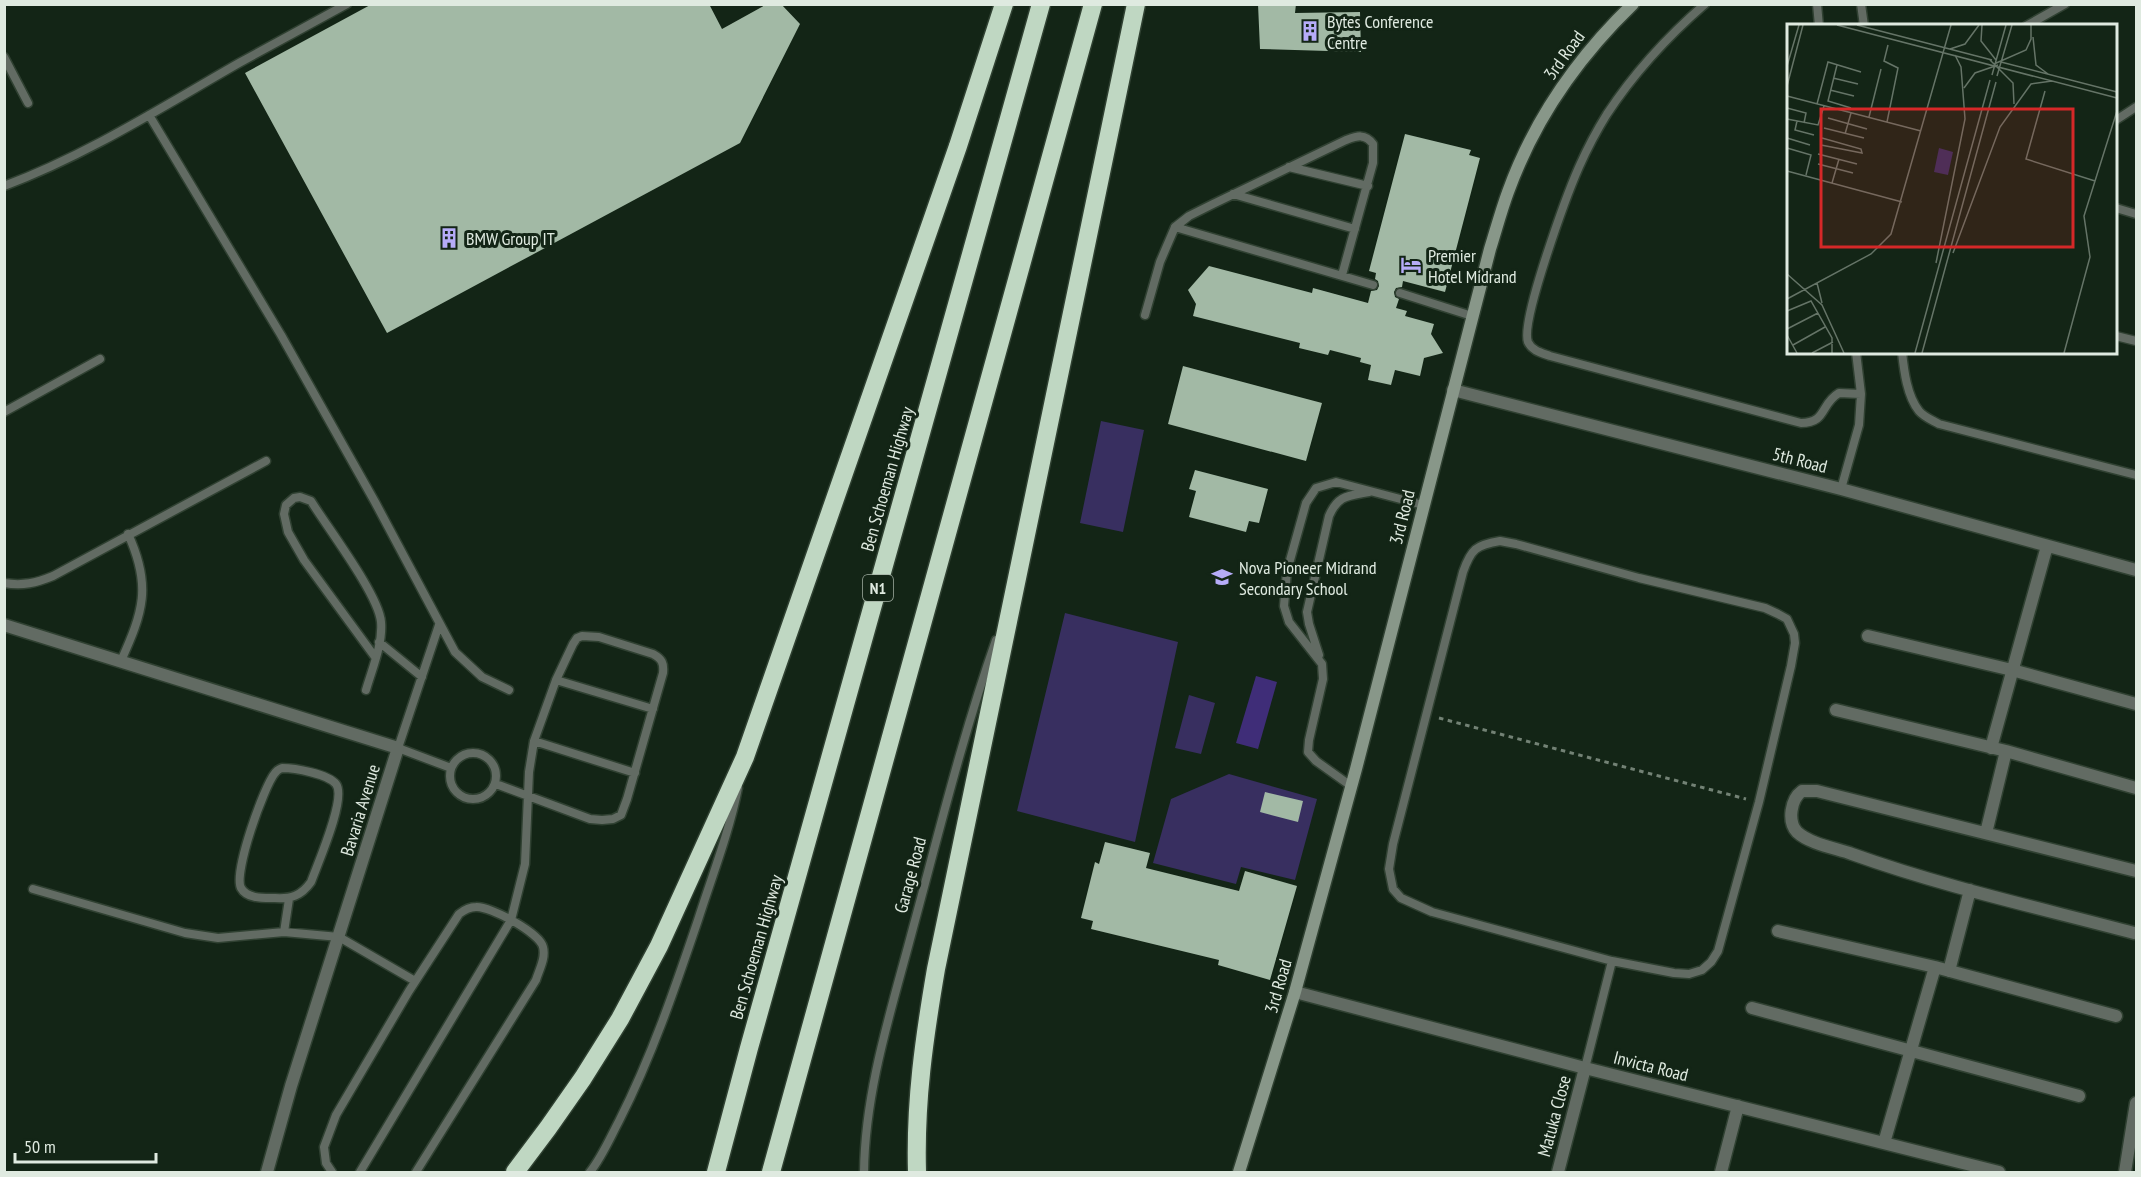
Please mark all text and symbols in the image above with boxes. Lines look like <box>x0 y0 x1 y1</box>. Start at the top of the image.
place label: Bytes Conference Centre <box>1327 10 1434 54</box>
building icon: Bytes Conference Centre <box>1298 19 1322 43</box>
inset map <box>1787 24 2117 354</box>
street label: 3rd Road <box>1538 26 1590 84</box>
building icon: BMW Group IT <box>437 226 461 250</box>
place label: BMW Group IT <box>466 227 555 250</box>
place label: Premier Hotel Midrand <box>1428 244 1517 288</box>
hotel icon: Premier Hotel Midrand <box>1399 253 1423 277</box>
street label: Ben Schoeman Highway <box>855 404 919 554</box>
street label: 5th Road <box>1770 442 1830 478</box>
street label: 3rd Road <box>1384 487 1420 547</box>
place label: Nova Pioneer Midrand Secondary School <box>1239 556 1376 600</box>
school or university icon: Nova Pioneer Midrand Secondary School <box>1210 565 1234 589</box>
road number: N1 <box>863 575 893 601</box>
street label: Bavaria Avenue <box>335 761 385 859</box>
street label: Garage Road <box>889 834 931 916</box>
street label: Ben Schoeman Highway <box>724 872 788 1022</box>
street label: 3rd Road <box>1259 956 1297 1016</box>
street label: Invicta Road <box>1611 1046 1691 1086</box>
street label: Matuka Close <box>1532 1073 1576 1159</box>
scale bar <box>15 1126 156 1164</box>
text: 50 m <box>24 1135 56 1158</box>

